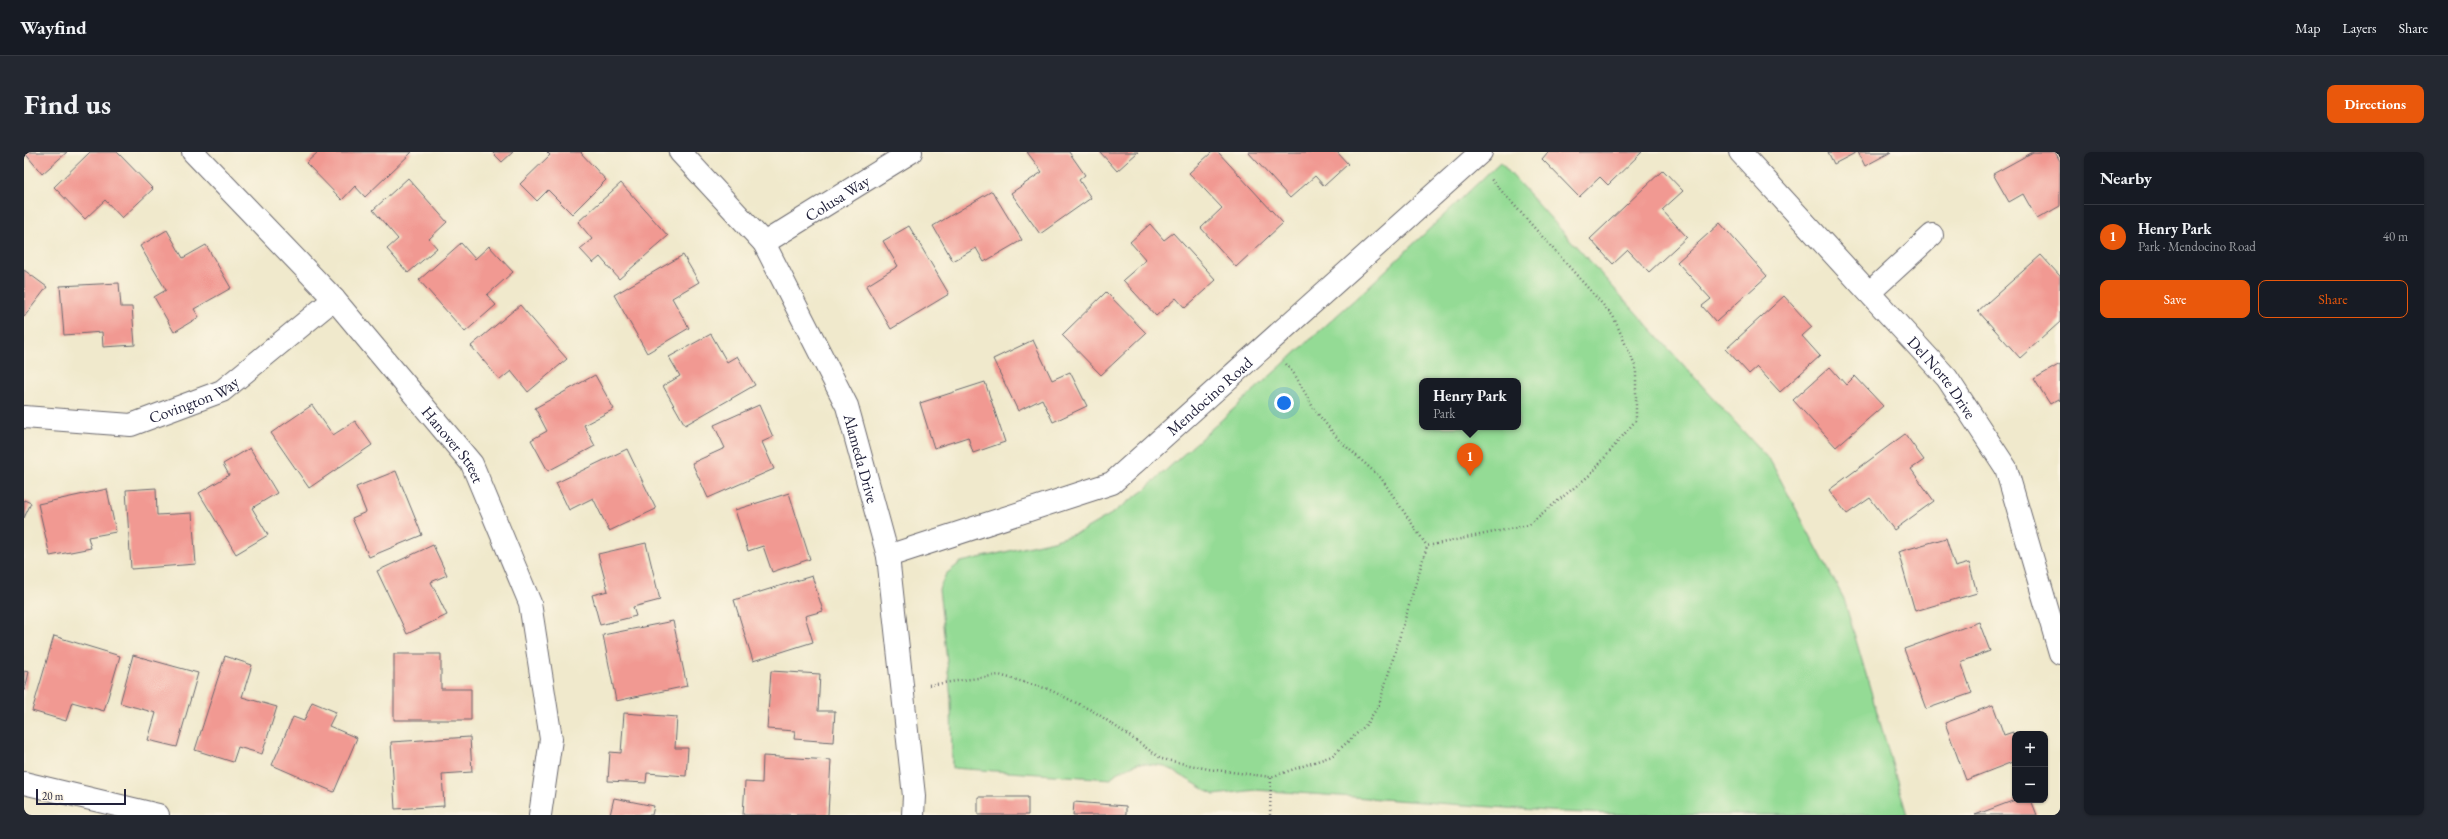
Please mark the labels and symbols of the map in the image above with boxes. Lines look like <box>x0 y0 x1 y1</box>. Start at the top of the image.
street label: Colusa Way <box>801 169 874 226</box>
street label: Del Norte Drive <box>1903 331 1981 423</box>
street label: Mendocino Road <box>1162 351 1257 440</box>
street label: Covington Way <box>146 370 244 428</box>
your location <box>1274 393 1294 413</box>
street label: Hanover Street <box>417 401 489 486</box>
street label: Alameda Drive <box>839 410 884 505</box>
pin: 1 <box>1457 443 1483 476</box>
scale bar <box>36 787 126 806</box>

